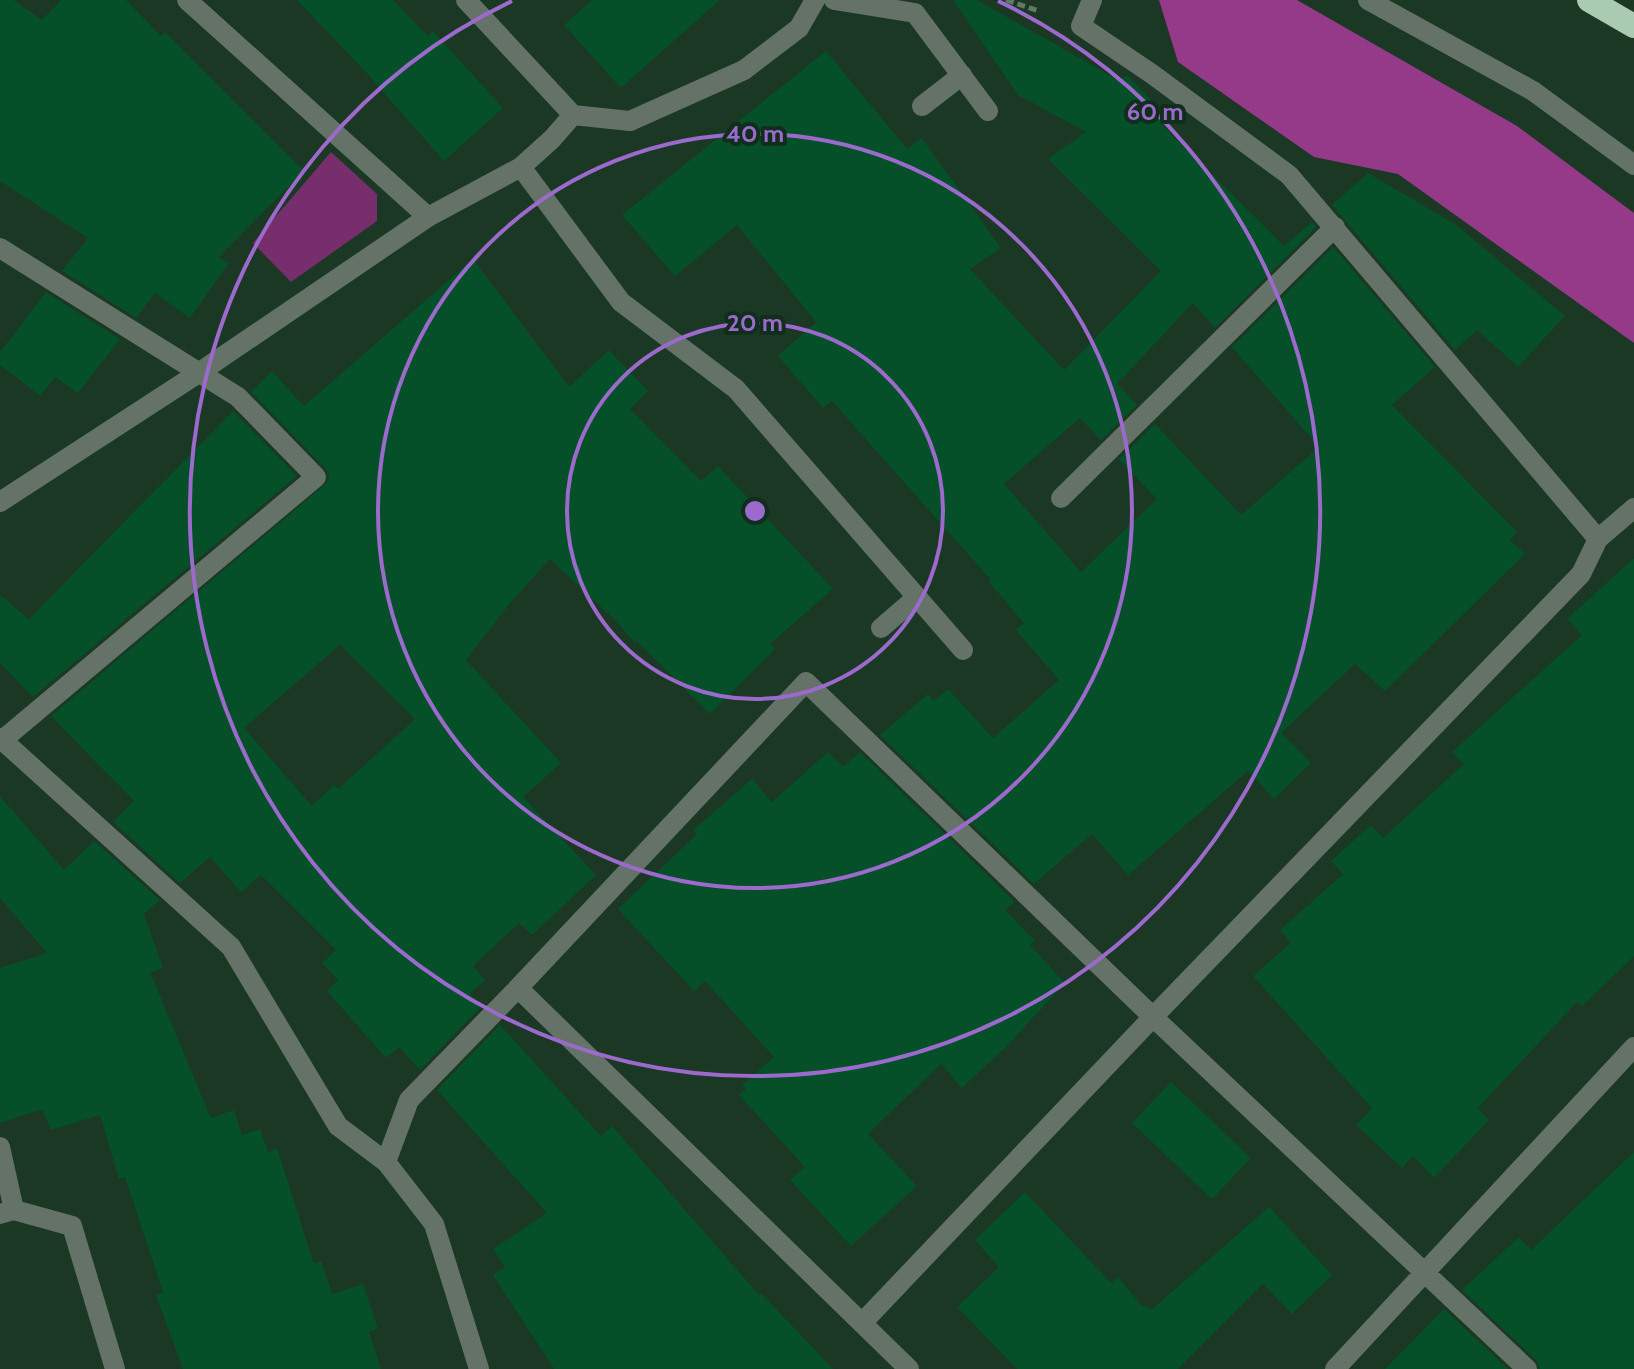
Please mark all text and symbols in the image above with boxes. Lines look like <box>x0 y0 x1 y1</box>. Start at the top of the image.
text: 60 m <box>1127 97 1183 126</box>
text: 40 m <box>726 119 784 148</box>
text: 20 m <box>727 308 783 337</box>
centre of rings <box>741 497 769 525</box>

